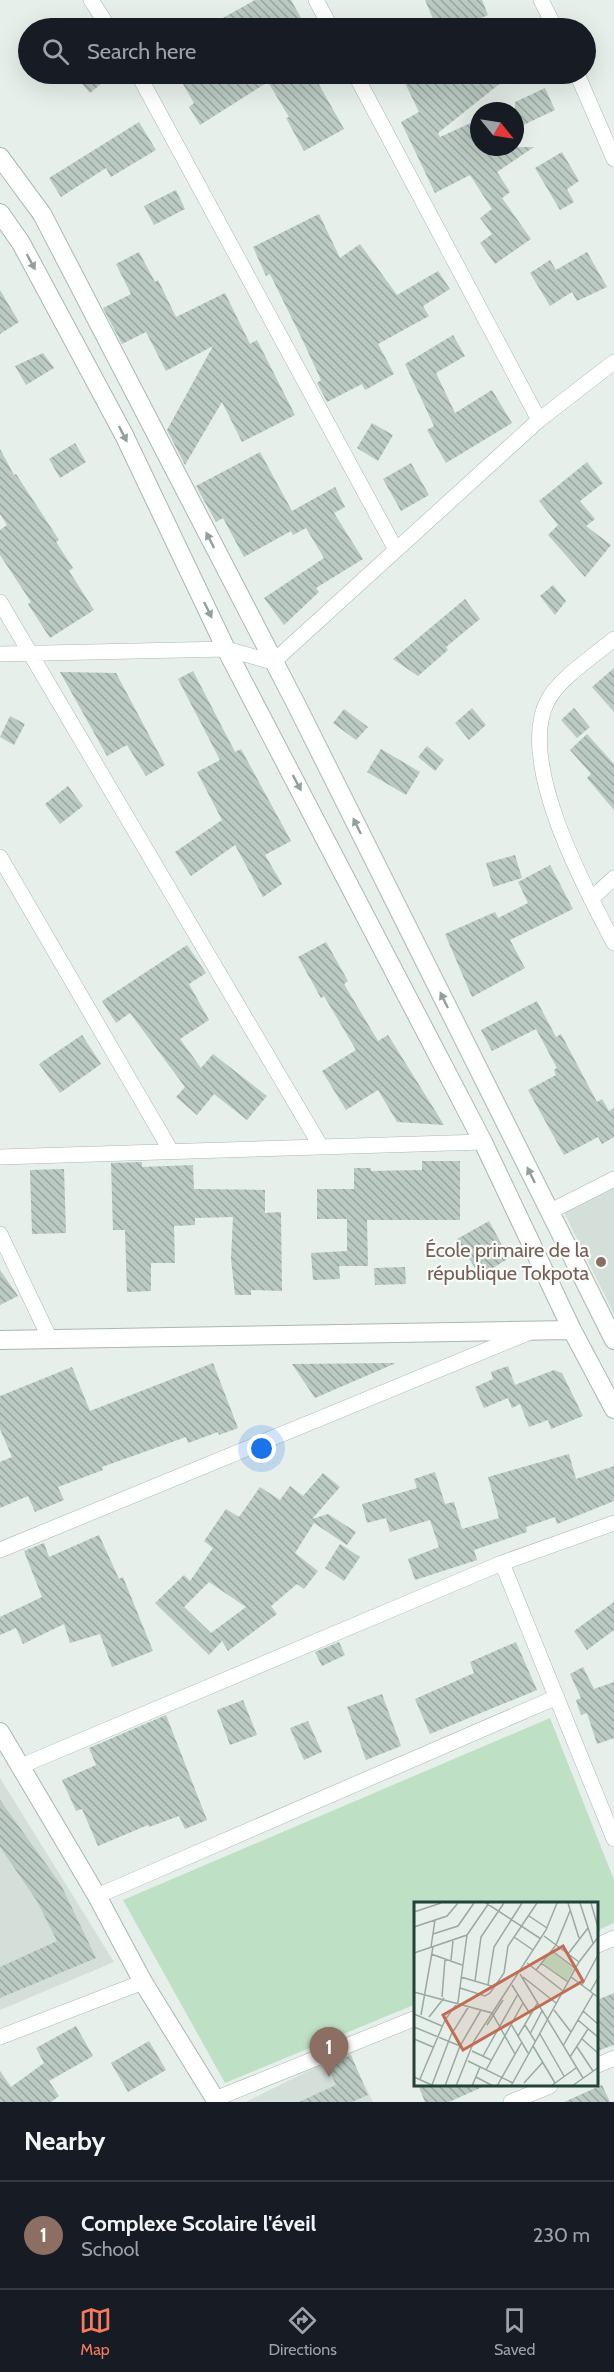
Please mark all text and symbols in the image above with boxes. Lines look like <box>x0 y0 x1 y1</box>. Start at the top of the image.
search box <box>18 18 596 84</box>
icon: search <box>39 35 72 68</box>
text: Search here <box>87 38 196 65</box>
north arrow <box>470 102 524 156</box>
one-way arrow <box>26 254 36 271</box>
one-way arrow <box>118 426 128 443</box>
one-way arrow <box>205 532 215 549</box>
one-way arrow <box>202 601 212 619</box>
one-way arrow <box>292 775 302 792</box>
one-way arrow <box>352 817 362 834</box>
one-way arrow <box>439 992 449 1009</box>
one-way arrow <box>526 1166 535 1183</box>
place label: École primaire de la république Tokpota <box>425 1238 589 1285</box>
marker: École primaire de la république Tokpota <box>594 1255 608 1269</box>
your location <box>247 1434 276 1463</box>
inset map <box>414 1902 599 2087</box>
pin: 1 <box>310 2028 348 2077</box>
text: Nearby <box>24 2125 105 2157</box>
text: Complexe Scolaire l'éveil <box>81 2210 316 2237</box>
text: 1 <box>40 2223 47 2247</box>
text: 230 m <box>533 2223 590 2247</box>
text: School <box>81 2237 139 2261</box>
tab: Map <box>79 2304 112 2359</box>
tab: Directions <box>269 2304 337 2359</box>
tab: Saved <box>494 2304 535 2359</box>

